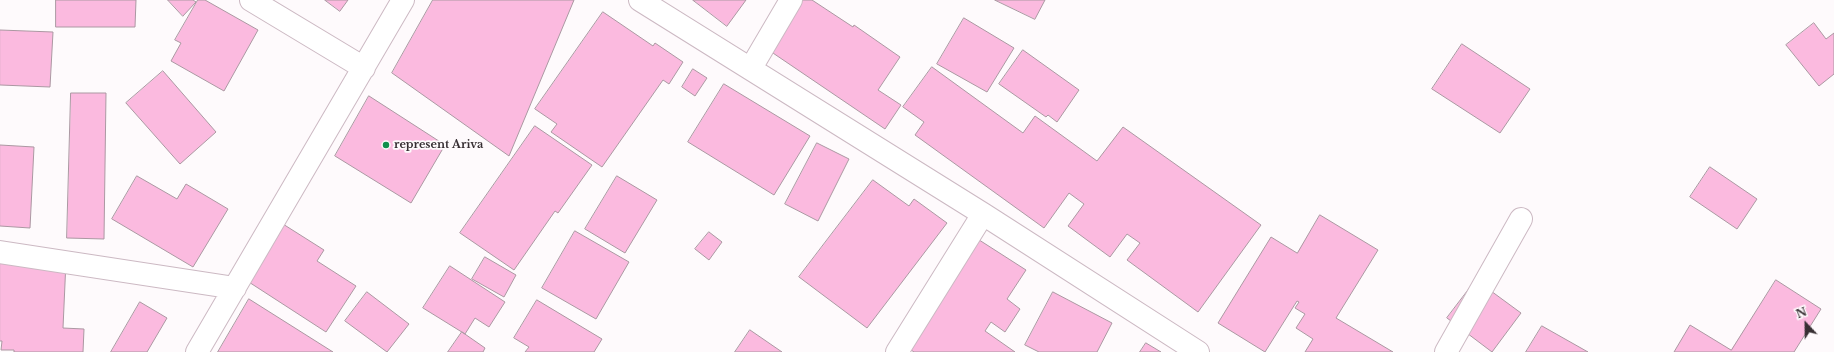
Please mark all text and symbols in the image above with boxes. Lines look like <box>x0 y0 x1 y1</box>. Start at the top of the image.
place label: represent Ariva <box>394 138 483 152</box>
marker: represent Ariva <box>381 140 391 150</box>
north arrow <box>1786 304 1826 344</box>
text: N <box>1794 304 1809 321</box>

